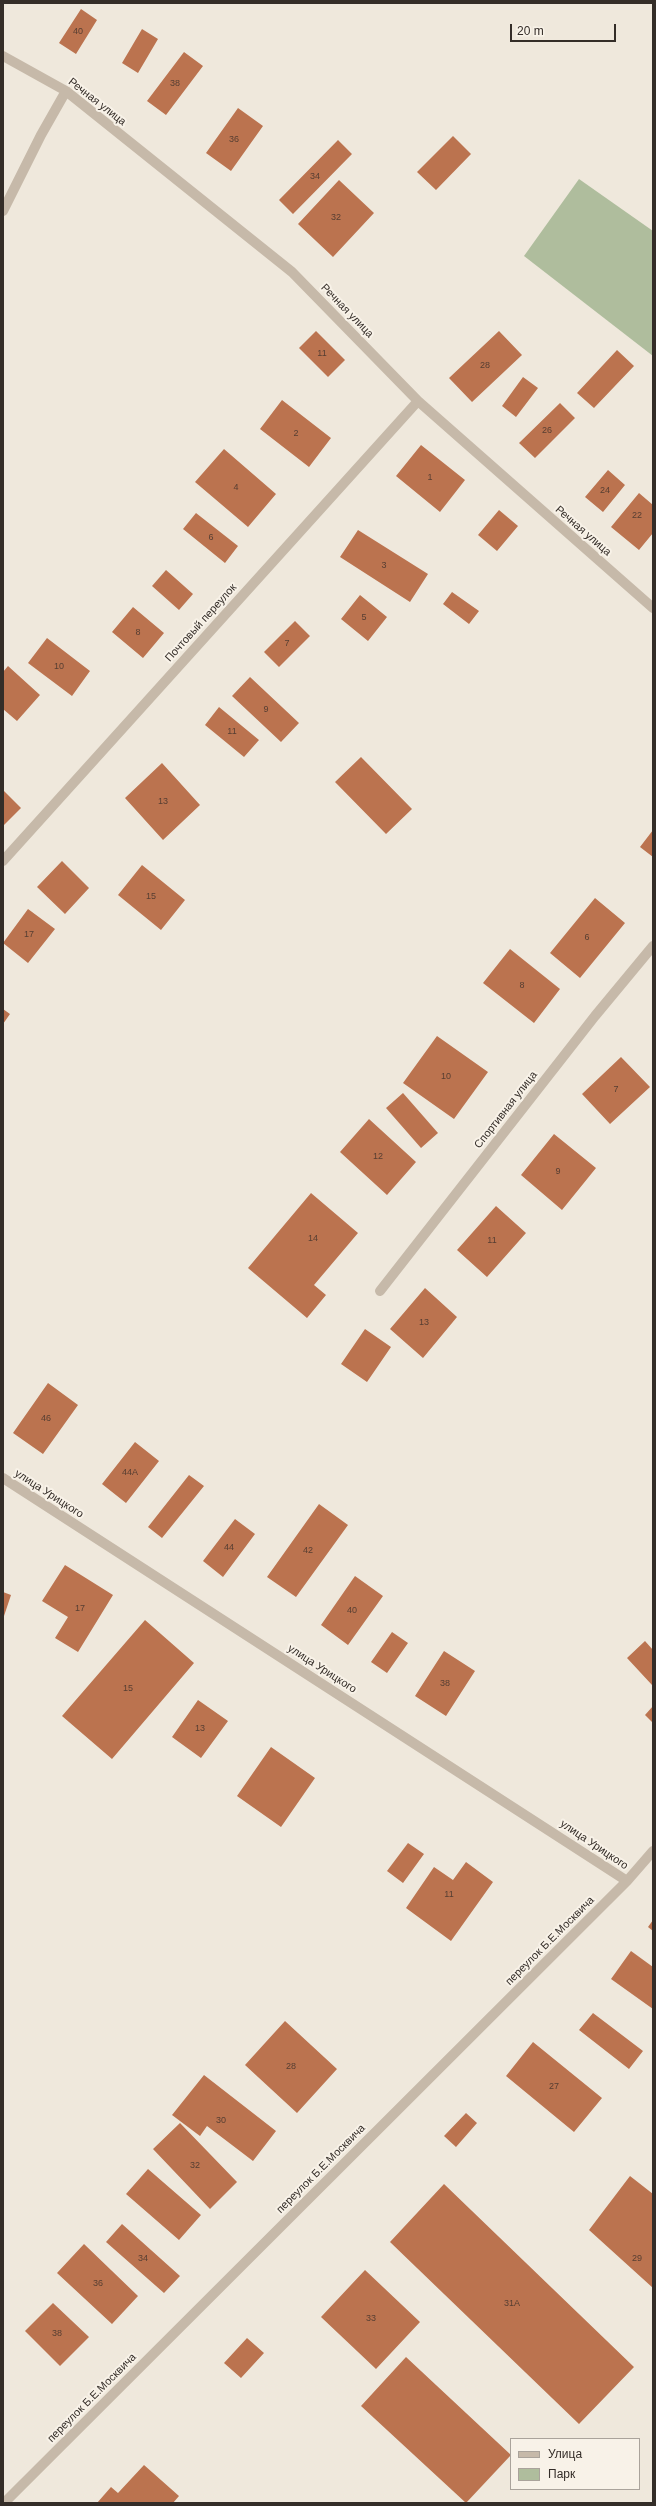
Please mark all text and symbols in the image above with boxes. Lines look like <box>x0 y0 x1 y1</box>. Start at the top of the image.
scale bar <box>512 16 618 42</box>
text: 20 m <box>517 24 544 38</box>
house number: 40 <box>73 27 83 37</box>
street label: Речная улица <box>65 75 129 129</box>
house number: 38 <box>170 79 180 89</box>
house number: 36 <box>229 135 239 145</box>
house number: 34 <box>310 172 320 182</box>
house number: 32 <box>331 213 341 223</box>
street label: Речная улица <box>318 281 376 341</box>
house number: 11 <box>317 349 327 359</box>
house number: 28 <box>480 361 490 371</box>
house number: 26 <box>542 426 552 436</box>
house number: 2 <box>293 429 299 439</box>
house number: 1 <box>427 473 433 483</box>
house number: 4 <box>233 483 239 493</box>
house number: 24 <box>600 486 610 496</box>
street label: Речная улица <box>552 503 614 559</box>
house number: 22 <box>632 511 642 521</box>
house number: 6 <box>208 533 214 543</box>
house number: 3 <box>381 561 387 571</box>
street label: Почтовый переулок <box>163 581 239 665</box>
house number: 5 <box>361 613 367 623</box>
house number: 8 <box>135 628 141 638</box>
house number: 7 <box>284 639 290 649</box>
house number: 10 <box>54 662 64 672</box>
house number: 9 <box>263 705 269 715</box>
house number: 11 <box>227 727 237 737</box>
house number: 13 <box>158 797 168 807</box>
house number: 15 <box>146 892 156 902</box>
house number: 17 <box>24 930 34 940</box>
house number: 6 <box>584 933 590 943</box>
house number: 8 <box>519 981 525 991</box>
street label: Спортивная улица <box>472 1069 540 1151</box>
house number: 10 <box>441 1072 451 1082</box>
house number: 7 <box>613 1085 619 1095</box>
house number: 12 <box>373 1152 383 1162</box>
house number: 9 <box>555 1167 561 1177</box>
house number: 14 <box>308 1234 318 1244</box>
house number: 11 <box>487 1236 497 1246</box>
house number: 13 <box>419 1318 429 1328</box>
house number: 46 <box>41 1414 51 1424</box>
street label: улица Урицкого <box>12 1467 86 1521</box>
house number: 44А <box>122 1468 138 1478</box>
house number: 44 <box>224 1543 234 1553</box>
house number: 42 <box>303 1546 313 1556</box>
house number: 17 <box>75 1604 85 1614</box>
house number: 40 <box>347 1606 357 1616</box>
street label: улица Урицкого <box>285 1642 359 1696</box>
house number: 38 <box>440 1679 450 1689</box>
house number: 15 <box>123 1684 133 1694</box>
house number: 13 <box>195 1724 205 1734</box>
street label: улица Урицкого <box>557 1817 631 1873</box>
house number: 11 <box>444 1890 454 1900</box>
street label: переулок Б.Е.Москвича <box>503 1894 597 1988</box>
house number: 28 <box>286 2062 296 2072</box>
house number: 27 <box>549 2082 559 2092</box>
house number: 30 <box>216 2116 226 2126</box>
street label: переулок Б.Е.Москвича <box>274 2122 368 2216</box>
house number: 32 <box>190 2161 200 2171</box>
house number: 34 <box>138 2254 148 2264</box>
house number: 29 <box>632 2254 642 2264</box>
house number: 36 <box>93 2279 103 2289</box>
house number: 31А <box>504 2299 520 2309</box>
house number: 33 <box>366 2314 376 2324</box>
house number: 38 <box>52 2329 62 2339</box>
street label: переулок Б.Е.Москвича <box>45 2351 139 2445</box>
legend <box>510 2438 640 2490</box>
text: Улица <box>548 2447 582 2461</box>
text: Парк <box>548 2467 575 2481</box>

